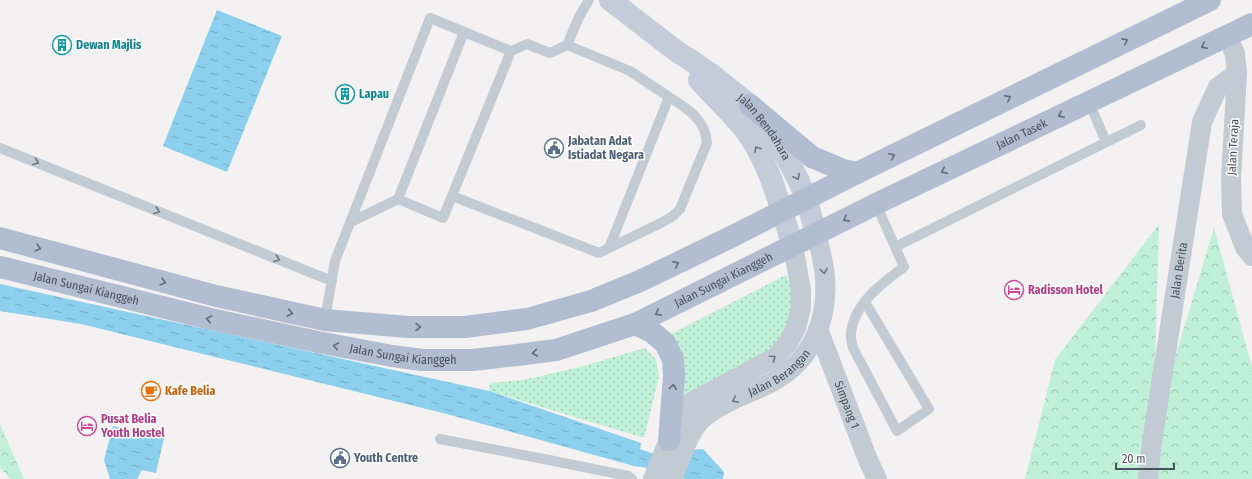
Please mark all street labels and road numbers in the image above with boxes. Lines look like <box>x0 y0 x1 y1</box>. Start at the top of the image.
street label: Jalan Bendahara <box>734 91 794 163</box>
street label: Jalan Tasek <box>994 116 1050 152</box>
street label: Jalan Teraja <box>1225 118 1241 176</box>
street label: Jalan Berita <box>1168 241 1190 299</box>
street label: Jalan Sungai Kianggeh <box>672 250 775 310</box>
street label: Jalan Sungai Kianggeh <box>32 269 140 308</box>
street label: Jalan Sungai Kianggeh <box>348 341 457 367</box>
street label: Jalan Berangan <box>746 347 813 399</box>
street label: Simpang 1 <box>831 379 862 430</box>

